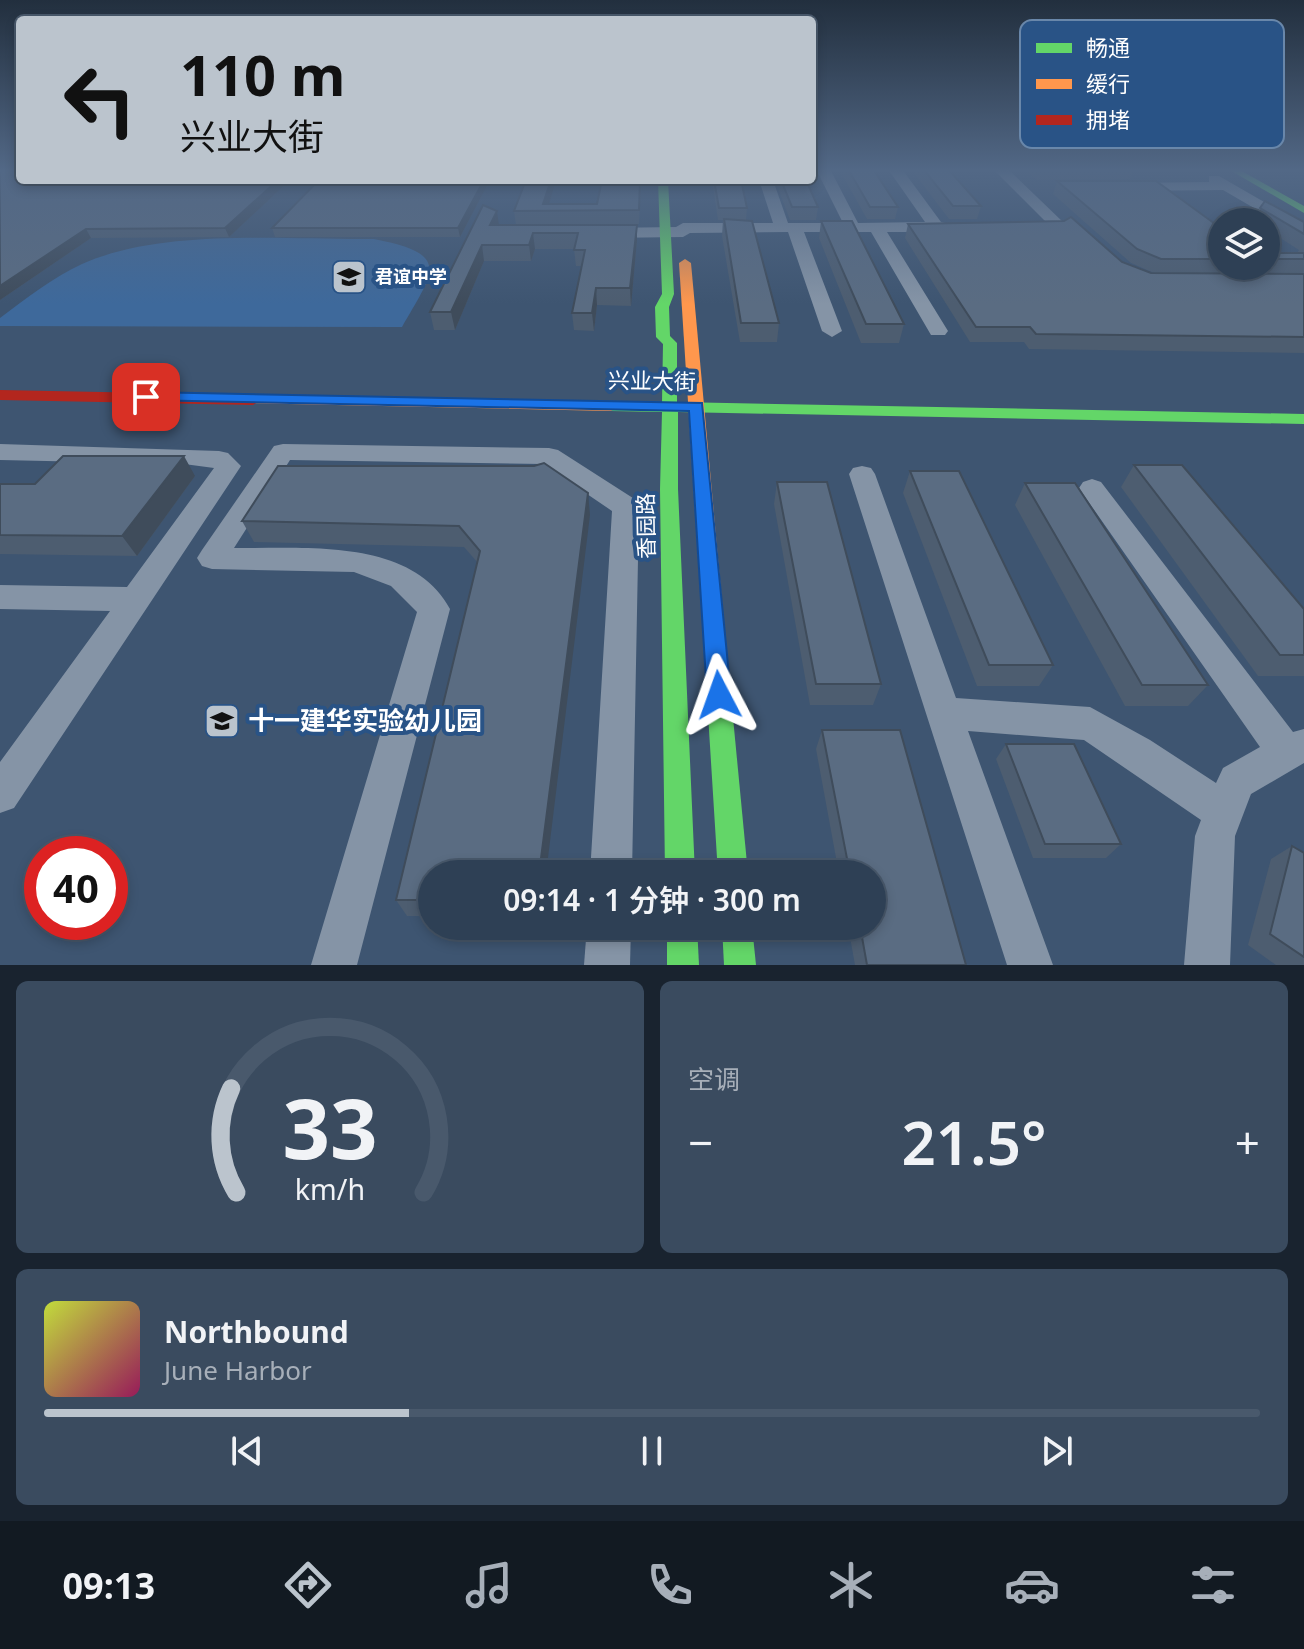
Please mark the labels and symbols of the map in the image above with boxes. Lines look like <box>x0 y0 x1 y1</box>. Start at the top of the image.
legend <box>1020 20 1284 148</box>
text: 畅通 <box>1086 32 1130 62</box>
text: 缓行 <box>1086 68 1130 98</box>
text: 拥堵 <box>1086 104 1130 134</box>
school or university icon: 君谊中学 <box>330 258 368 296</box>
place label: 君谊中学 <box>375 264 447 288</box>
pin <box>112 363 180 431</box>
street label: 兴业大街 <box>608 364 696 396</box>
street label: 香园路 <box>629 493 661 559</box>
position arrow <box>677 653 761 737</box>
school or university icon: 十一建华实验幼儿园 <box>203 702 241 740</box>
place label: 十一建华实验幼儿园 <box>248 702 482 738</box>
speed limit sign: 40 <box>24 836 128 940</box>

